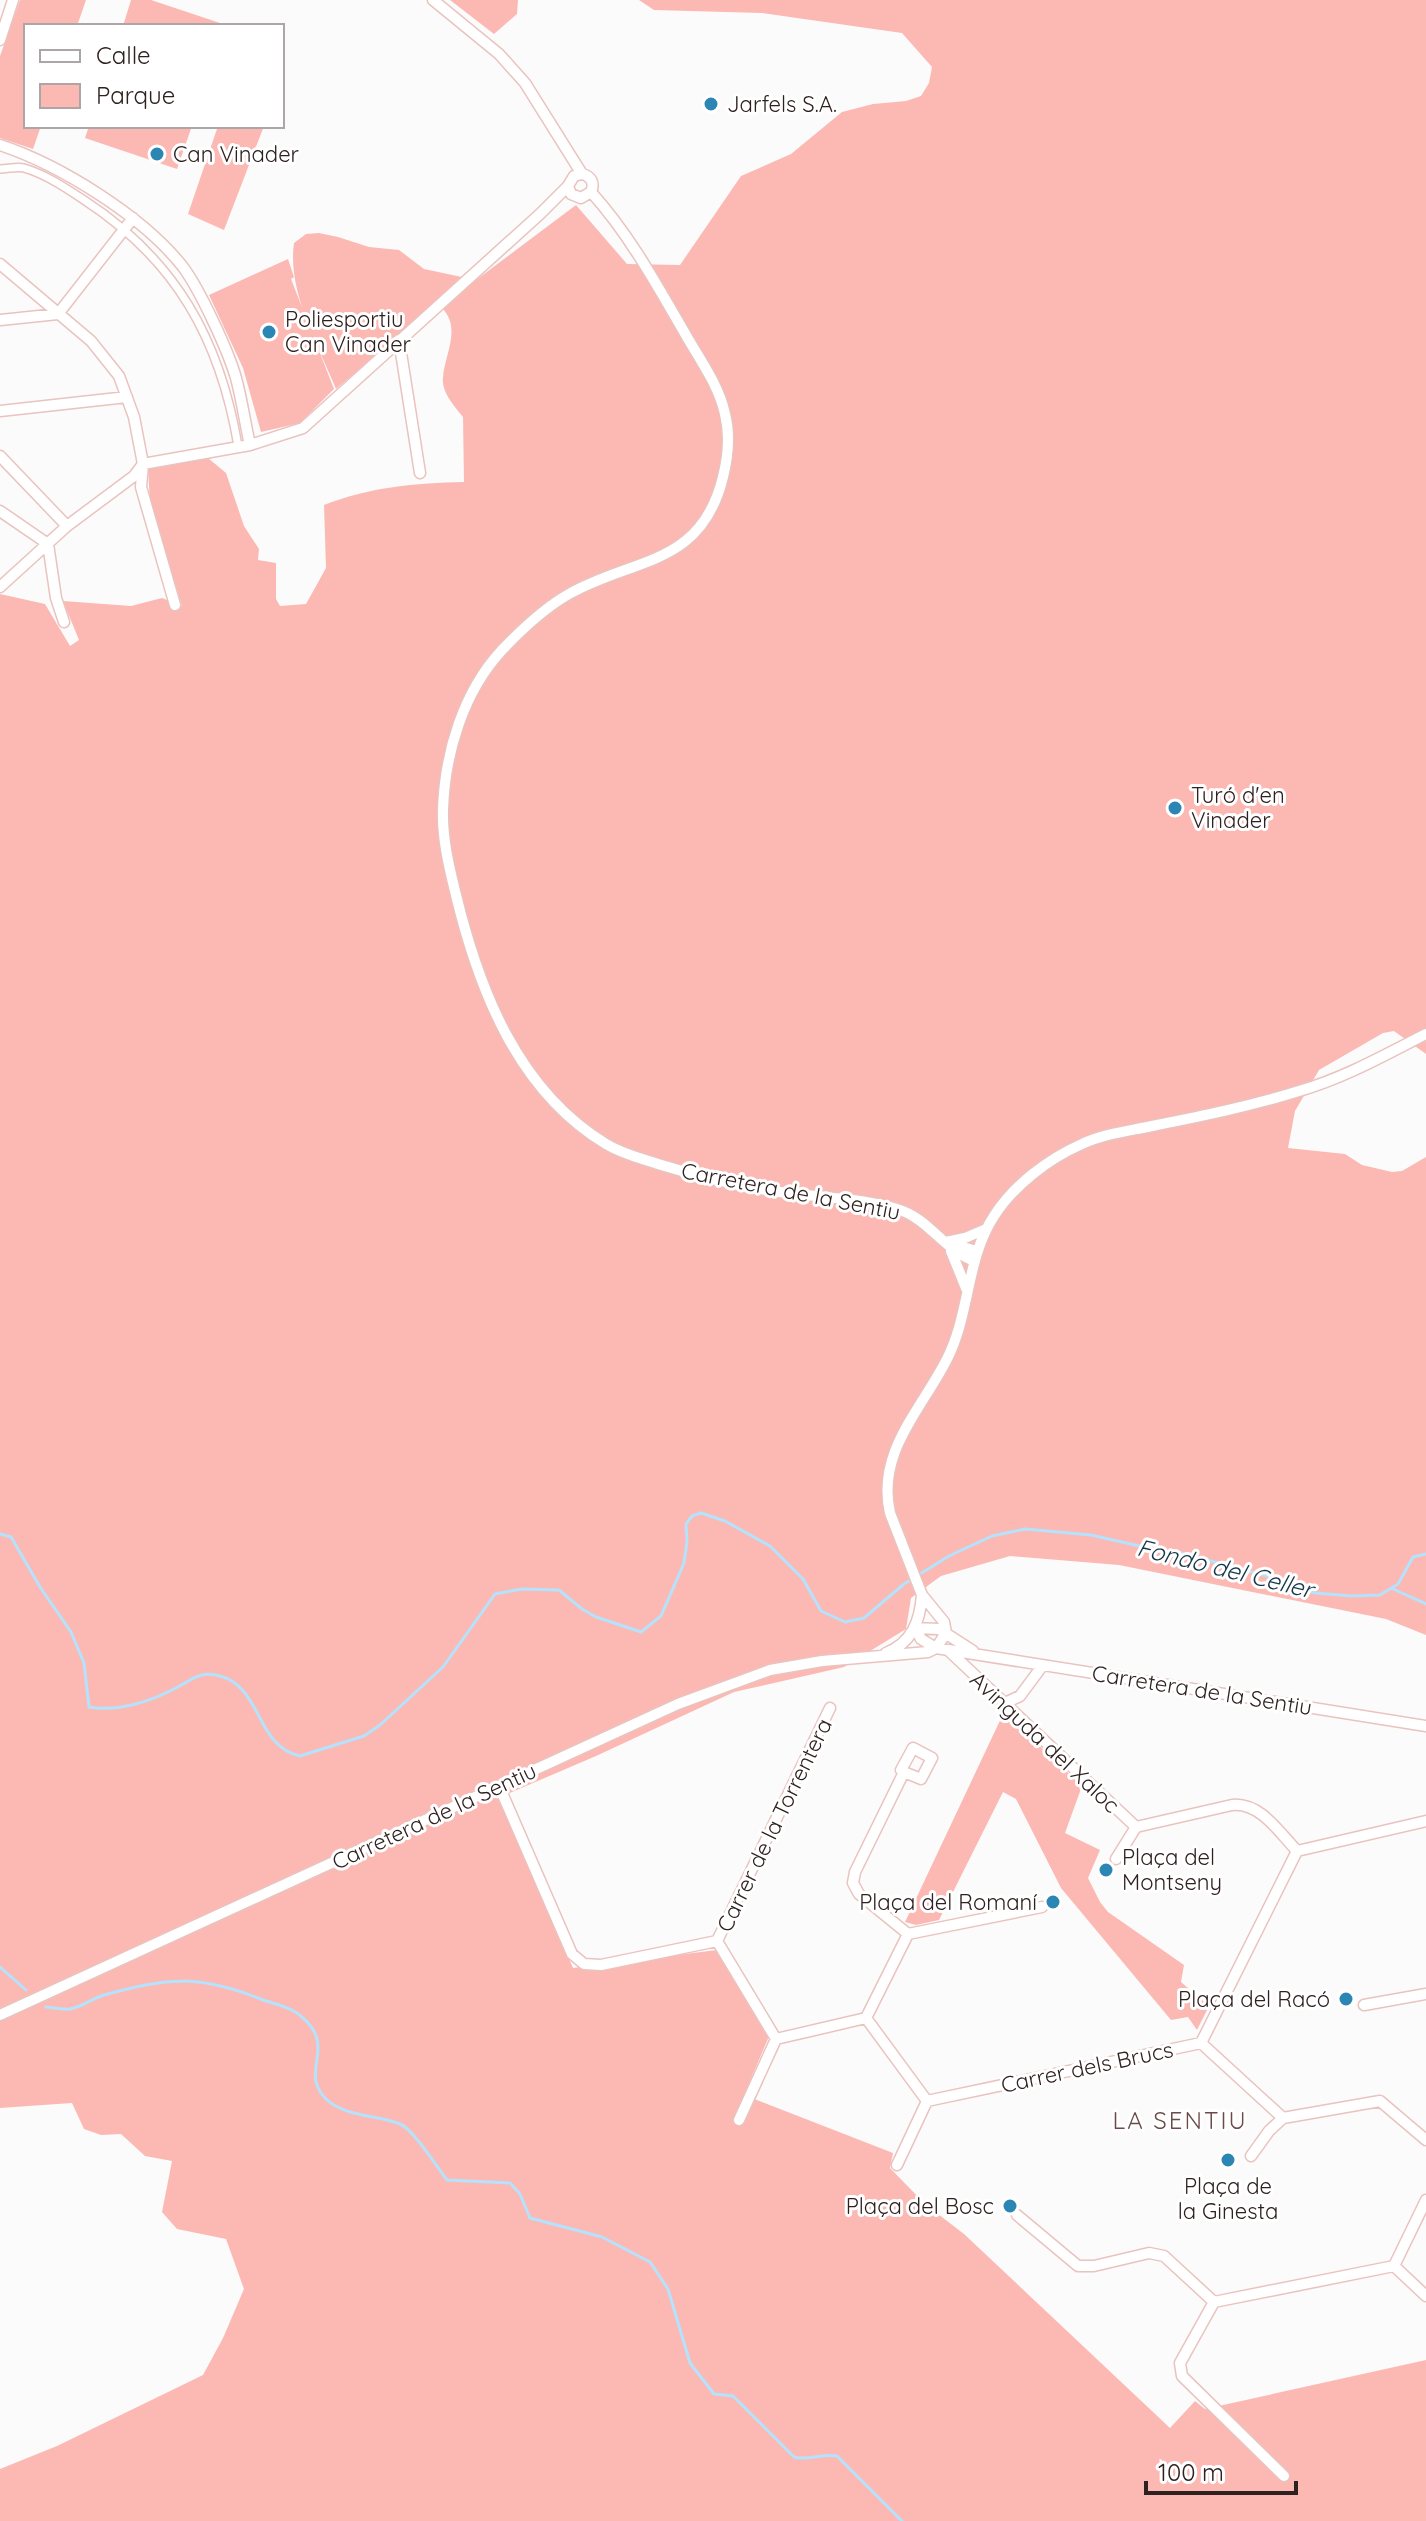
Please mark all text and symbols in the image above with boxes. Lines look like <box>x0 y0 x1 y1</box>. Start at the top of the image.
legend <box>24 24 284 128</box>
text: Calle <box>96 40 151 70</box>
text: Parque <box>96 80 175 110</box>
place label: Jarfels S.A. <box>727 90 837 118</box>
marker: Jarfels S.A. <box>702 95 720 113</box>
place label: Can Vinader <box>173 140 300 168</box>
marker: Can Vinader <box>148 145 166 163</box>
place label: Poliesportiu Can Vinader <box>285 305 412 358</box>
marker: Poliesportiu Can Vinader <box>260 323 278 341</box>
place label: Turó d'en Vinader <box>1191 781 1285 834</box>
marker: Turó d'en Vinader <box>1166 799 1184 817</box>
street label: Carretera de la Sentiu <box>679 1156 903 1226</box>
water label: Fondo del Celler <box>1134 1532 1319 1605</box>
street label: Carretera de la Sentiu <box>1090 1659 1314 1721</box>
street label: Avinguda del Xaloc <box>964 1665 1126 1819</box>
street label: Carrer de la Torrentera <box>710 1714 838 1936</box>
street label: Carretera de la Sentiu <box>327 1756 541 1876</box>
place label: Plaça del Montseny <box>1122 1843 1222 1896</box>
marker: Plaça del Montseny <box>1097 1861 1115 1879</box>
place label: Plaça del Romaní <box>859 1888 1037 1916</box>
marker: Plaça del Romaní <box>1044 1893 1062 1911</box>
place label: Plaça del Racó <box>1178 1985 1330 2013</box>
marker: Plaça del Racó <box>1337 1990 1355 2008</box>
street label: Carrer dels Brucs <box>998 2035 1176 2099</box>
district label: LA SENTIU <box>1112 2105 1248 2135</box>
marker: Plaça de la Ginesta <box>1219 2151 1237 2169</box>
place label: Plaça de la Ginesta <box>1178 2172 1278 2225</box>
place label: Plaça del Bosc <box>846 2192 994 2220</box>
marker: Plaça del Bosc <box>1001 2197 1019 2215</box>
scale bar <box>1146 2445 1296 2495</box>
text: 100 m <box>1158 2457 1224 2487</box>

